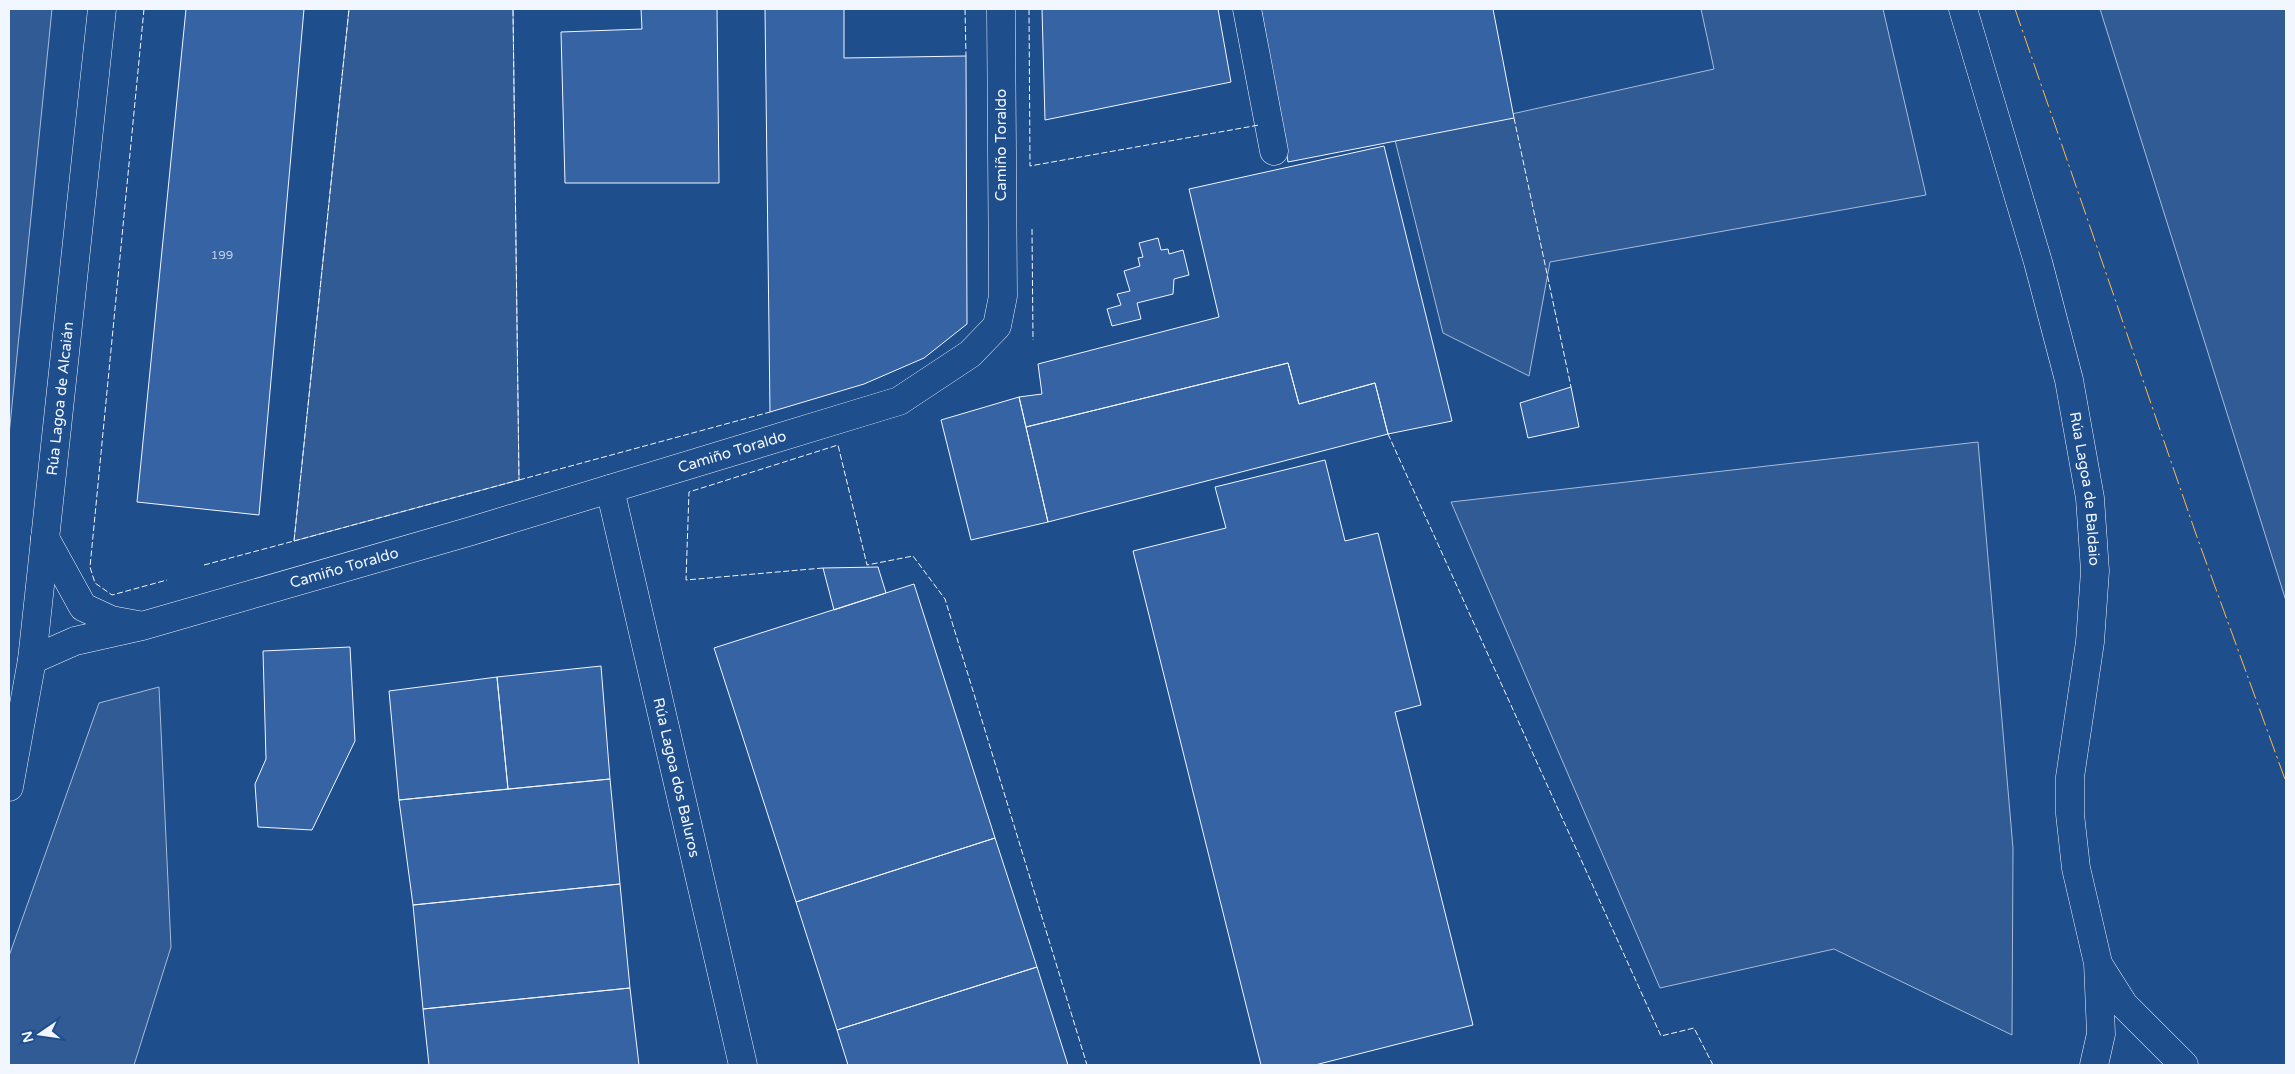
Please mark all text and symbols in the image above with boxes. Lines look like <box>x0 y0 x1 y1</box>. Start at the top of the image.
street label: Camiño Toraldo <box>992 89 1010 201</box>
house number: 199 <box>211 248 233 262</box>
street label: Rúa Lagoa de Alcaián <box>43 321 77 476</box>
street label: Rúa Lagoa de Baldaio <box>2066 410 2104 566</box>
street label: Camiño Toraldo <box>676 427 789 477</box>
street label: Camiño Toraldo <box>288 544 401 592</box>
street label: Rúa Lagoa dos Baluros <box>649 696 704 859</box>
north arrow <box>15 1009 65 1059</box>
text: N <box>18 1029 37 1044</box>

